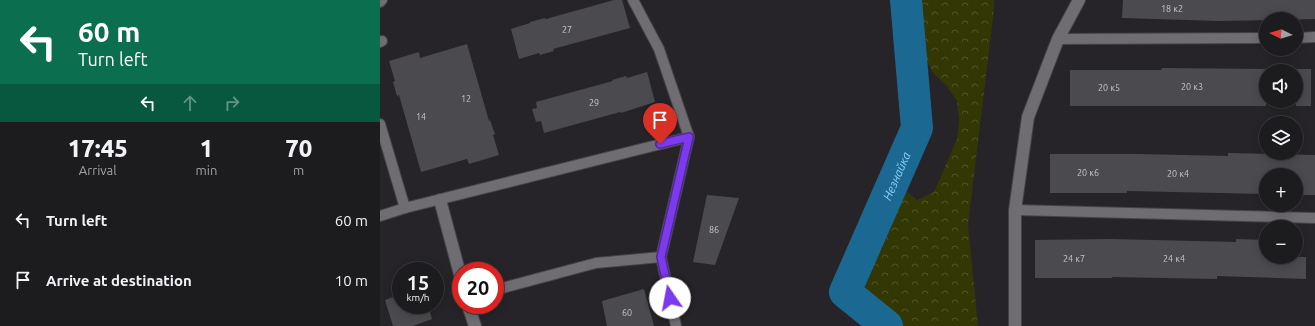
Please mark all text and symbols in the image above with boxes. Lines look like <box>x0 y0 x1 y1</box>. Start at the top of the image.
house number: 18 к2 <box>1161 4 1183 14</box>
north arrow <box>1259 12 1303 56</box>
map controls <box>1259 12 1303 264</box>
icon: left <box>12 16 64 68</box>
text: 60 m <box>78 16 140 47</box>
house number: 27 <box>562 25 572 35</box>
text: Turn left <box>78 49 148 69</box>
button: sound <box>1259 64 1303 108</box>
house number: 20 к3 <box>1181 82 1203 92</box>
house number: 20 к5 <box>1098 83 1120 93</box>
icon: left <box>137 92 159 114</box>
icon: ahead <box>179 92 201 114</box>
icon: right <box>221 92 243 114</box>
house number: 12 <box>461 94 471 104</box>
house number: 29 <box>589 98 599 108</box>
pin <box>643 103 677 144</box>
icon: arrive <box>649 109 671 131</box>
house number: 14 <box>416 112 426 122</box>
button: layers <box>1259 116 1303 160</box>
text: 17:45 <box>68 135 128 162</box>
text: 1 <box>200 135 213 162</box>
text: 70 <box>285 135 312 162</box>
water label: Незнайка <box>880 149 913 202</box>
text: Arrival <box>79 163 117 177</box>
text: min <box>196 163 217 177</box>
text: m <box>293 163 304 177</box>
house number: 20 к6 <box>1077 168 1099 178</box>
button: + <box>1259 168 1303 212</box>
house number: 20 к4 <box>1167 169 1189 179</box>
icon: left <box>12 209 34 231</box>
text: Turn left <box>46 212 107 229</box>
text: 60 m <box>335 212 368 229</box>
button: − <box>1259 220 1303 264</box>
house number: 86 <box>709 225 719 235</box>
house number: 24 к7 <box>1063 254 1085 264</box>
house number: 24 к4 <box>1163 254 1185 264</box>
speed limit sign: 20 <box>452 262 504 314</box>
icon: arrive <box>12 269 34 291</box>
text: 15 <box>407 271 429 294</box>
text: Arrive at destination <box>46 272 192 289</box>
text: 10 m <box>335 272 368 289</box>
position arrow <box>649 277 691 319</box>
text: km/h <box>406 292 430 303</box>
house number: 60 <box>622 308 632 318</box>

